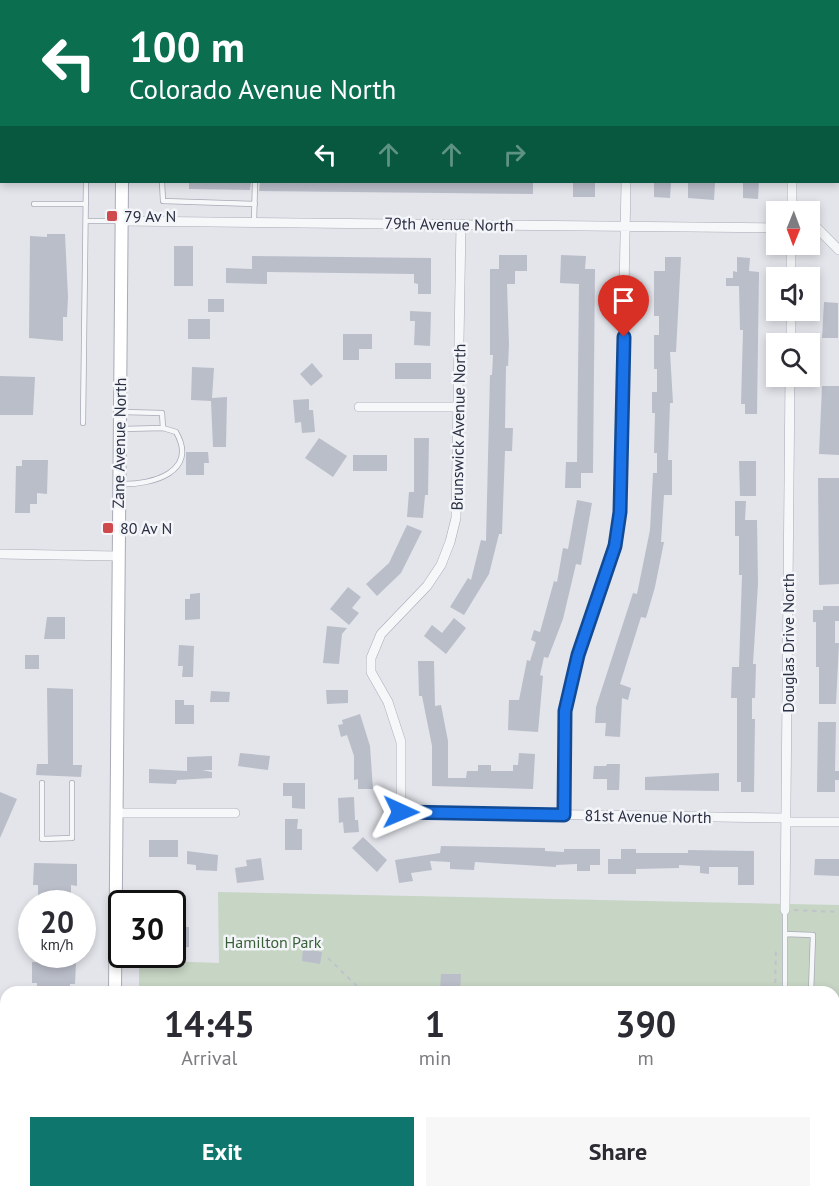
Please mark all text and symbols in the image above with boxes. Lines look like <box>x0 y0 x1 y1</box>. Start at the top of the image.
text: 100 m <box>129 19 245 74</box>
icon: left <box>30 24 108 102</box>
text: Colorado Avenue North <box>129 72 396 106</box>
icon: left <box>309 138 342 171</box>
icon: ahead <box>372 138 405 171</box>
icon: ahead <box>435 138 468 171</box>
icon: right <box>498 138 531 171</box>
north arrow <box>766 201 820 255</box>
map controls <box>766 201 820 387</box>
place label: 79 Av N <box>124 206 176 226</box>
marker: 79 Av N <box>105 209 119 223</box>
street label: 79th Avenue North <box>384 213 514 235</box>
button: sound <box>766 267 820 321</box>
pin <box>598 275 649 337</box>
icon: arrive <box>607 284 640 317</box>
button: search <box>766 333 820 387</box>
street label: Brunswick Avenue North <box>447 343 469 511</box>
street label: Zane Avenue North <box>108 378 130 508</box>
place label: 80 Av N <box>120 518 172 538</box>
marker: 80 Av N <box>101 521 115 535</box>
street label: Douglas Drive North <box>778 573 798 713</box>
position arrow <box>369 780 433 844</box>
street label: 81st Avenue North <box>584 805 712 827</box>
speed limit sign: 30 <box>108 890 186 968</box>
text: 20 <box>40 902 74 941</box>
park label: Hamilton Park <box>225 932 322 952</box>
text: km/h <box>41 935 73 954</box>
text: 14:45 <box>164 1000 255 1047</box>
text: 1 <box>425 1000 445 1047</box>
text: 390 <box>615 1000 676 1047</box>
text: Arrival <box>181 1045 237 1071</box>
text: min <box>419 1045 451 1071</box>
text: m <box>638 1045 654 1071</box>
button: Exit <box>30 1117 414 1186</box>
button: Share <box>426 1117 810 1186</box>

